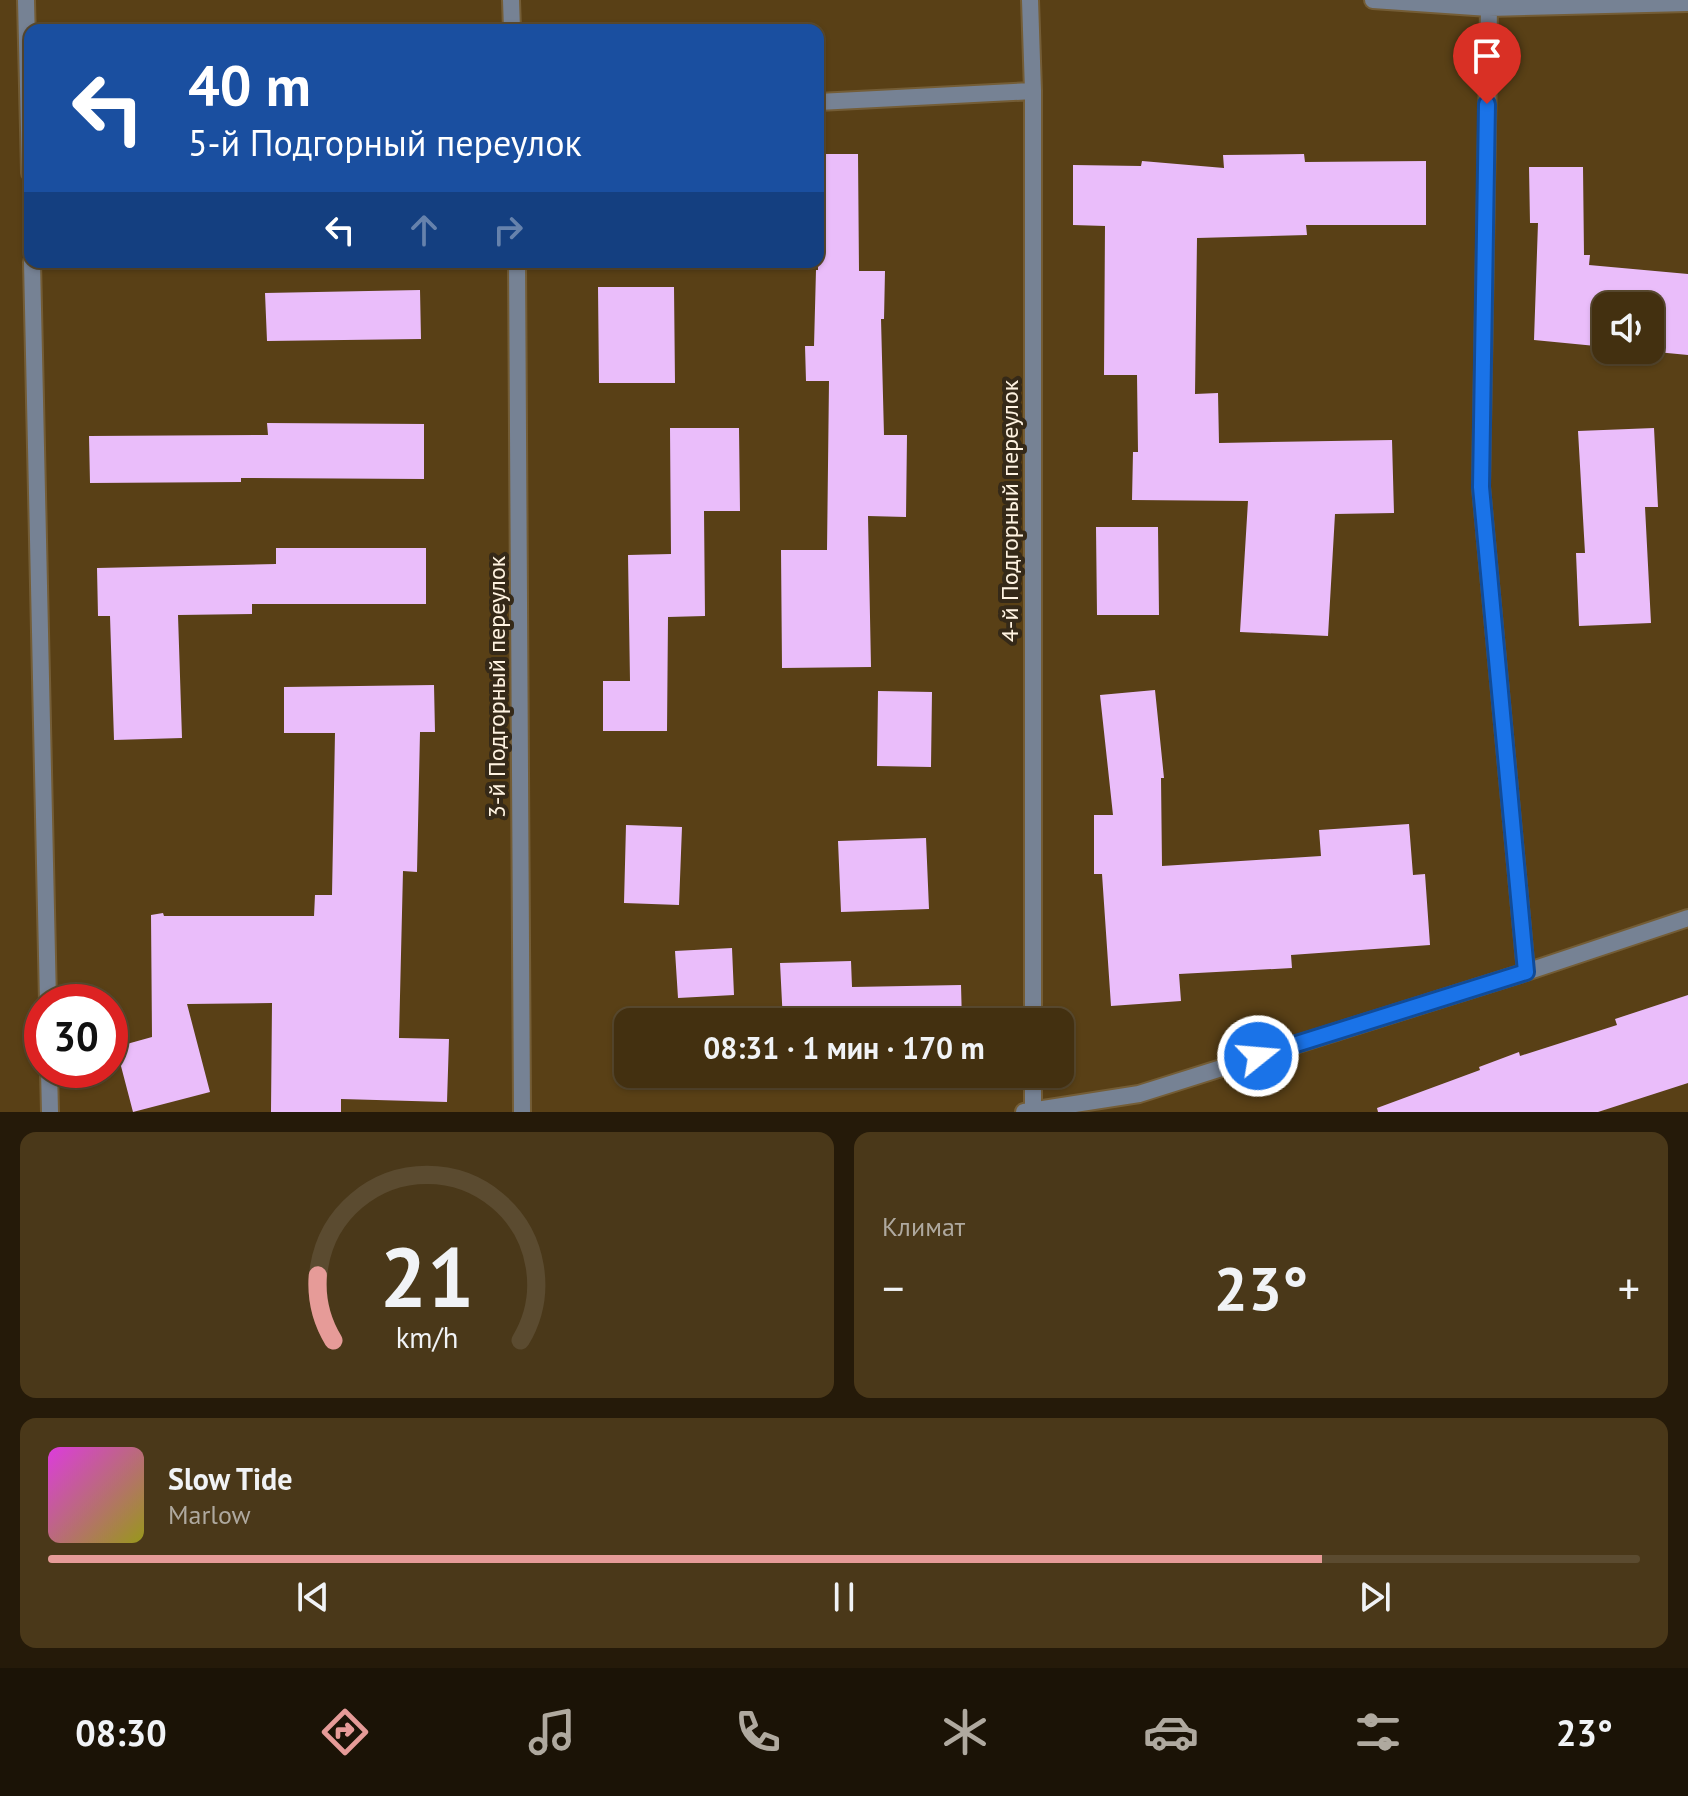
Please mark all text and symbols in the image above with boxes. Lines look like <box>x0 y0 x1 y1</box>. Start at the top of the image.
pin <box>1453 22 1521 104</box>
icon: arrive <box>1465 34 1509 78</box>
text: 40 m <box>188 49 311 121</box>
icon: left <box>56 56 160 160</box>
text: 5-й Подгорный переулок <box>188 119 582 166</box>
icon: left <box>318 208 362 252</box>
icon: ahead <box>402 208 446 252</box>
icon: right <box>486 208 530 252</box>
map controls <box>1592 292 1664 364</box>
button: sound <box>1592 292 1664 364</box>
street label: 4-й Подгорный переулок <box>994 379 1025 642</box>
street label: 3-й Подгорный переулок <box>481 555 512 818</box>
speed limit sign: 30 <box>24 984 128 1088</box>
position arrow <box>1216 1014 1300 1098</box>
text: 08:31 · 1 мин · 170 m <box>703 1028 985 1067</box>
text: Климат <box>882 1210 965 1243</box>
text: 21 <box>380 1222 474 1330</box>
text: 23° <box>1214 1249 1308 1327</box>
text: − <box>882 1259 904 1316</box>
text: + <box>1618 1259 1640 1316</box>
text: km/h <box>396 1319 458 1356</box>
text: Slow Tide <box>168 1459 293 1498</box>
text: Marlow <box>168 1498 251 1531</box>
icon: previous <box>291 1575 335 1619</box>
icon: pause <box>822 1575 866 1619</box>
icon: next <box>1353 1575 1397 1619</box>
icon: directions <box>317 1704 373 1760</box>
icon: music <box>524 1704 580 1760</box>
icon: phone <box>730 1704 786 1760</box>
icon: climate <box>937 1704 993 1760</box>
icon: car <box>1143 1704 1199 1760</box>
icon: filters <box>1350 1704 1406 1760</box>
text: 08:30 <box>75 1709 167 1756</box>
text: 23° <box>1556 1709 1613 1756</box>

